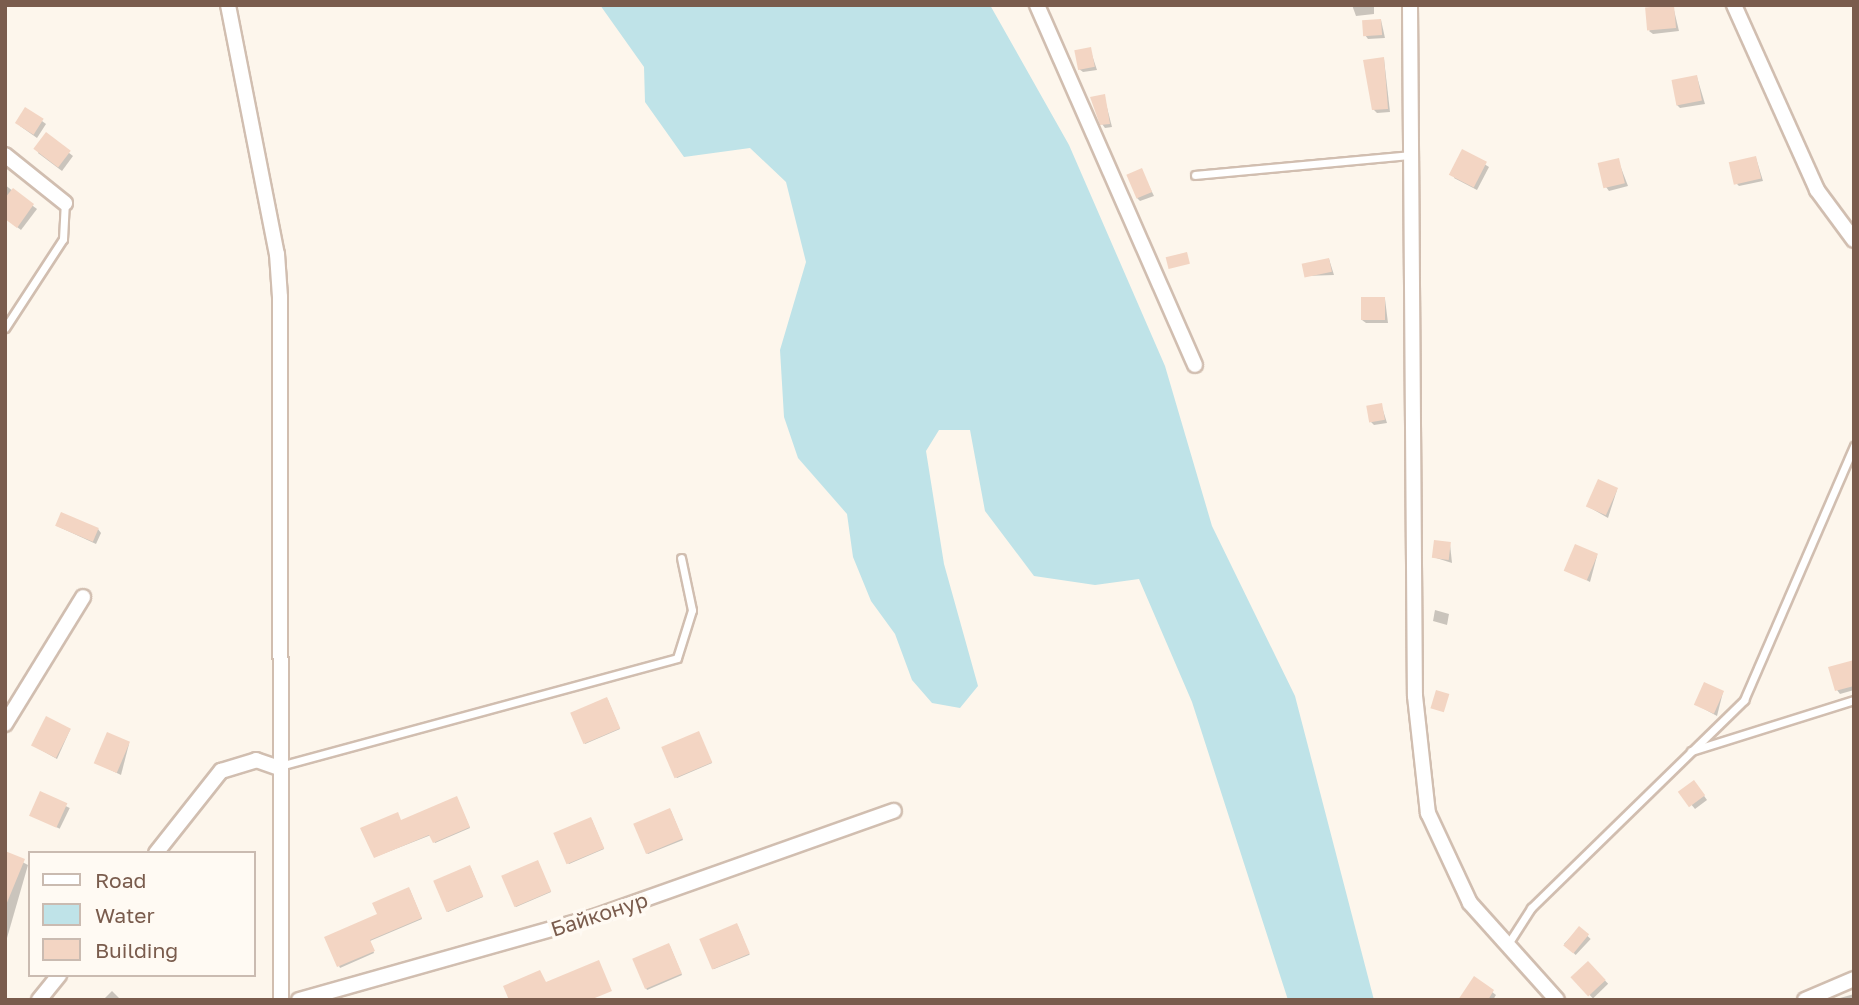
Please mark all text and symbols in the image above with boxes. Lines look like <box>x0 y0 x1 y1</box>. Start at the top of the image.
legend <box>28 851 256 977</box>
text: Road <box>95 867 146 893</box>
street label: Байконур <box>547 887 651 941</box>
text: Water <box>95 902 155 928</box>
text: Building <box>95 937 178 963</box>

